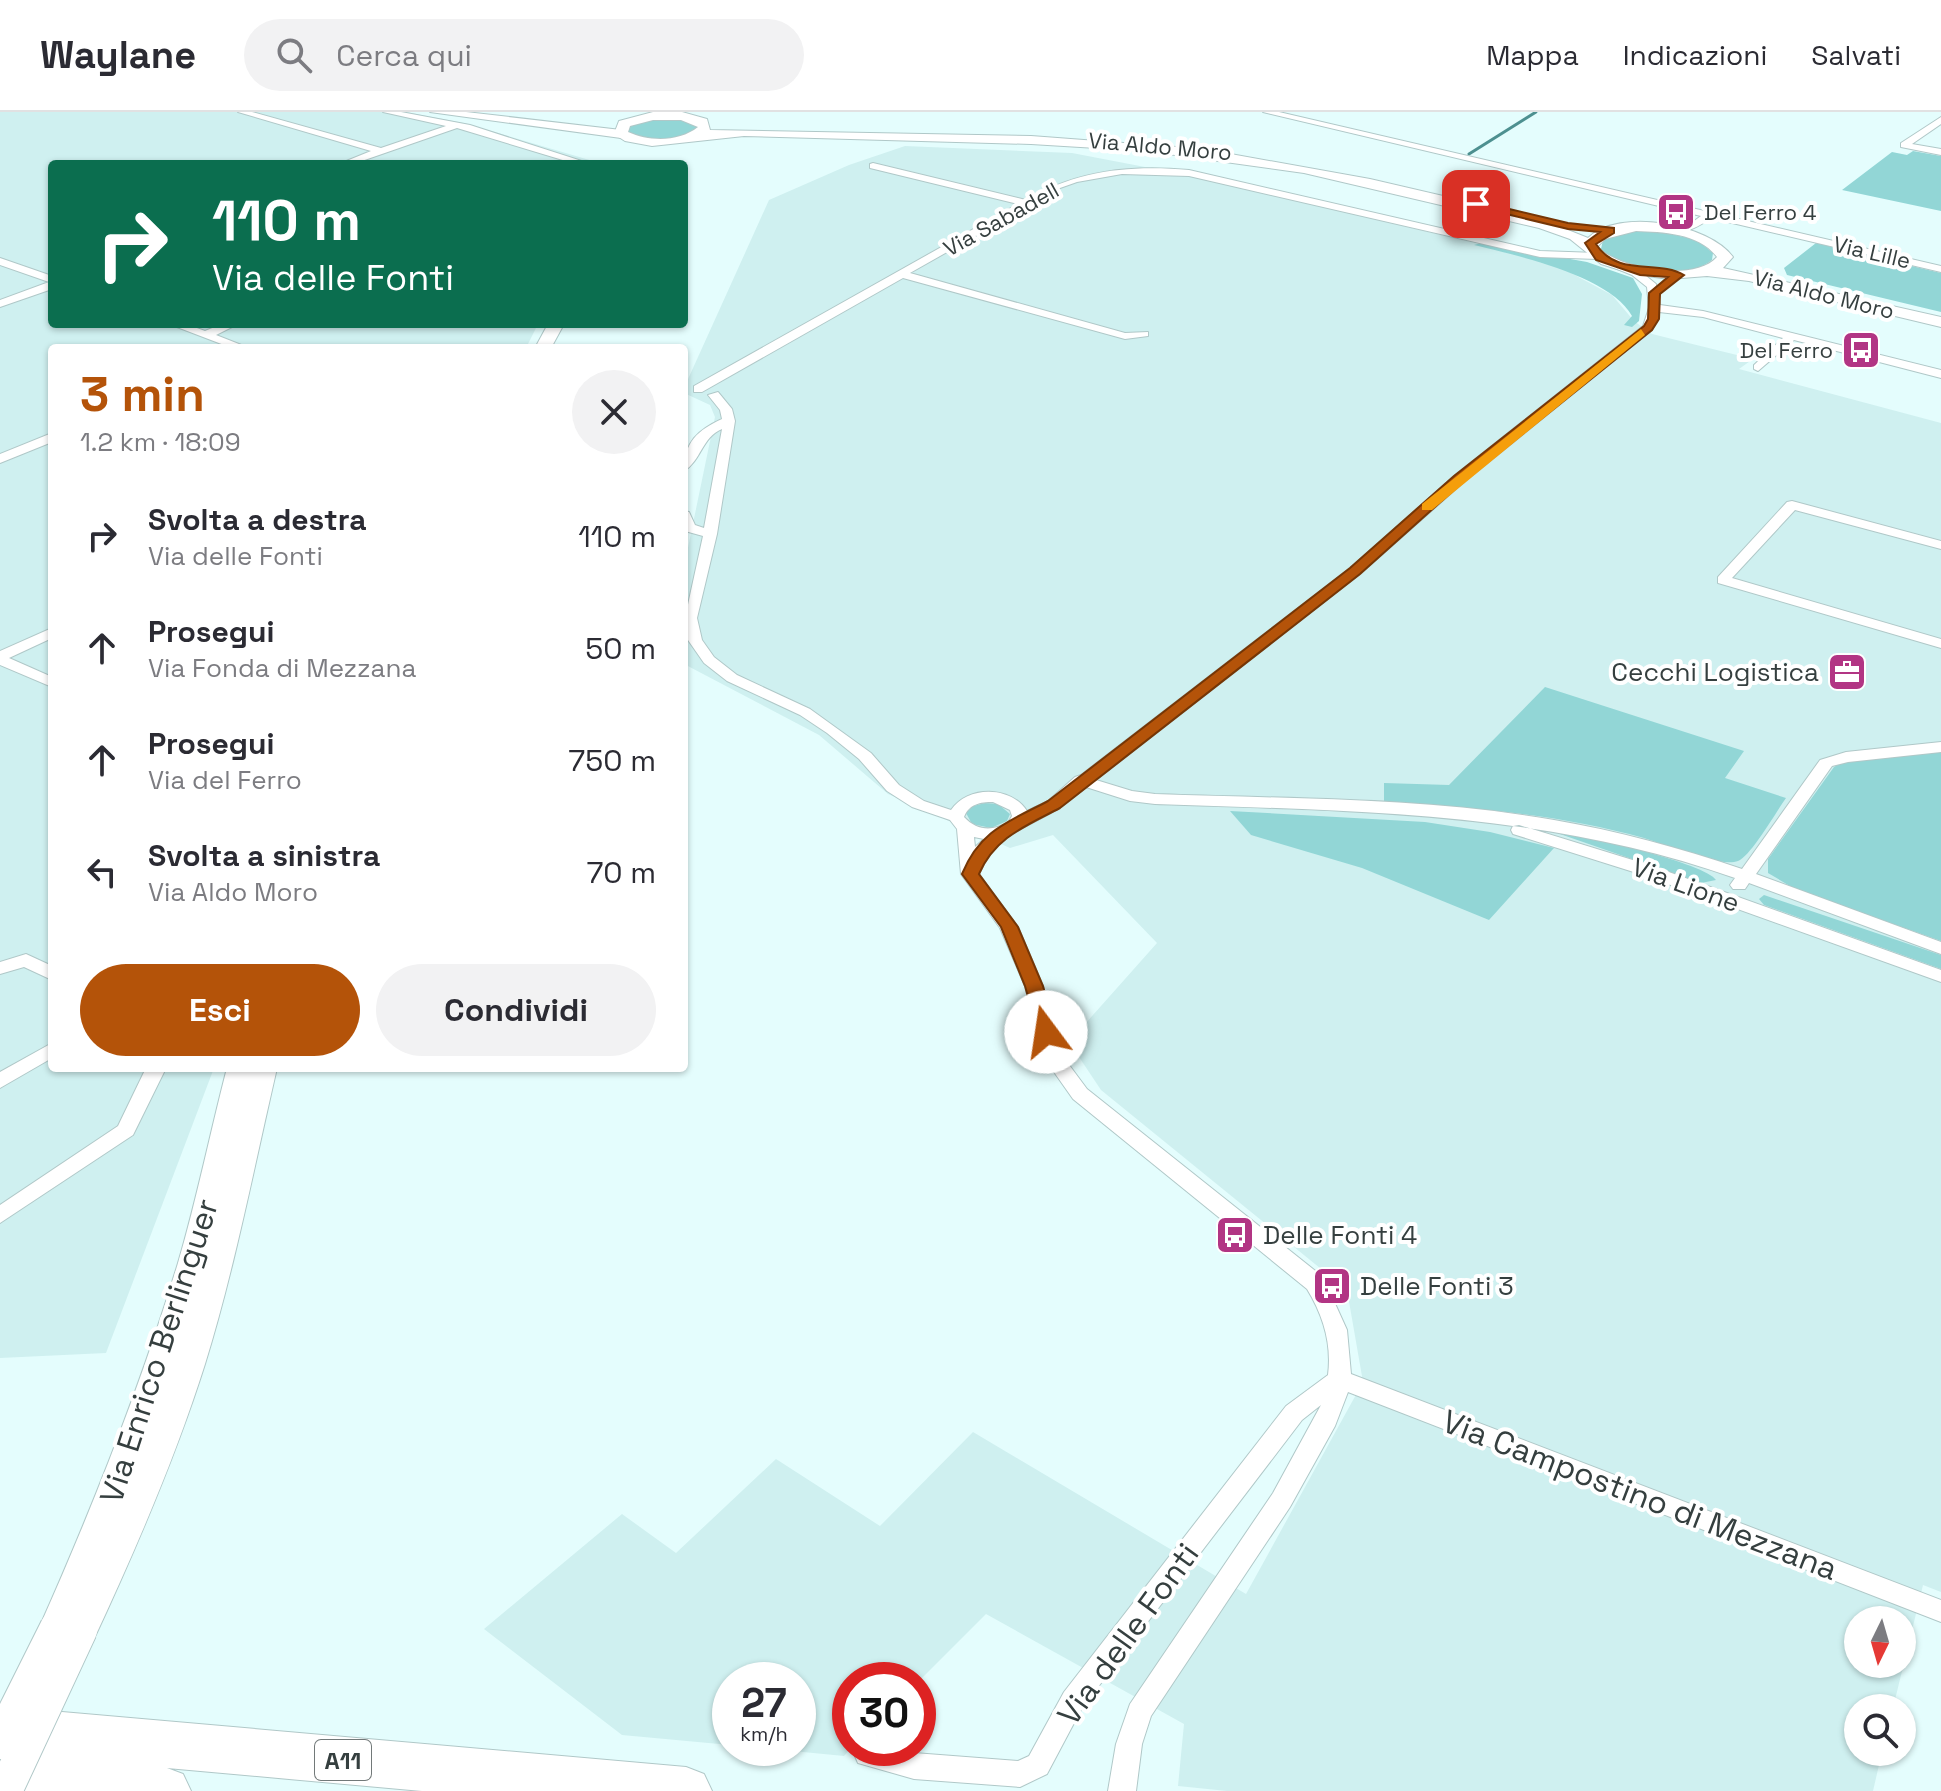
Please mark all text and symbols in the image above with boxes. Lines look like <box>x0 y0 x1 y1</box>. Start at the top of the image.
search box <box>244 19 804 91</box>
text: Waylane <box>40 31 196 79</box>
icon: search <box>272 33 316 77</box>
text: Cerca qui <box>336 36 472 75</box>
text: Mappa <box>1486 37 1579 73</box>
text: Indicazioni <box>1623 37 1767 73</box>
text: Salvati <box>1811 37 1901 73</box>
street label: Via Aldo Moro <box>1087 126 1233 166</box>
pin <box>1442 170 1510 238</box>
street label: Via Sabadell <box>938 176 1064 262</box>
icon: arrive <box>1454 182 1498 226</box>
text: 110 m <box>212 185 361 256</box>
bus stop icon: Del Ferro 4 <box>1655 191 1697 233</box>
icon: right <box>80 192 184 296</box>
place label: Del Ferro 4 <box>1704 198 1817 226</box>
street label: Via Lille <box>1831 230 1913 274</box>
text: Via delle Fonti <box>212 255 454 301</box>
street label: Via Aldo Moro <box>1751 263 1897 325</box>
bus stop icon: Del Ferro <box>1840 329 1882 371</box>
place label: Del Ferro <box>1740 336 1833 364</box>
text: 3 min <box>80 364 205 425</box>
button: close <box>572 370 656 454</box>
text: 1.2 km · 18:09 <box>80 425 241 459</box>
text: Svolta a destra <box>148 500 367 539</box>
icon: right <box>80 514 124 558</box>
text: 110 m <box>578 517 656 556</box>
text: Via delle Fonti <box>148 539 323 573</box>
text: Prosegui <box>148 612 274 651</box>
icon: ahead <box>80 626 124 670</box>
text: 50 m <box>585 629 656 668</box>
text: Via Fonda di Mezzana <box>148 651 416 685</box>
office icon: Cecchi Logistica <box>1826 651 1868 693</box>
place label: Cecchi Logistica <box>1611 655 1819 689</box>
text: Prosegui <box>148 724 274 763</box>
icon: ahead <box>80 738 124 782</box>
text: 750 m <box>568 741 656 780</box>
text: Via del Ferro <box>148 763 302 797</box>
text: Svolta a sinistra <box>148 836 380 875</box>
icon: left <box>80 850 124 894</box>
street label: Via Lione <box>1628 850 1744 920</box>
text: 70 m <box>587 853 656 892</box>
text: Via Aldo Moro <box>148 875 318 909</box>
button: Esci <box>80 964 360 1056</box>
button: Condividi <box>376 964 656 1056</box>
position arrow <box>1004 990 1088 1074</box>
street label: Via Enrico Berlinguer <box>91 1194 227 1508</box>
bus stop icon: Delle Fonti 4 <box>1214 1214 1256 1256</box>
place label: Delle Fonti 4 <box>1263 1218 1417 1252</box>
bus stop icon: Delle Fonti 3 <box>1311 1265 1353 1307</box>
place label: Delle Fonti 3 <box>1360 1269 1514 1303</box>
street label: Via Campostino di Mezzana <box>1437 1401 1843 1589</box>
street label: Via delle Fonti <box>1049 1535 1207 1733</box>
north arrow <box>1844 1606 1916 1678</box>
map controls <box>1844 1606 1916 1766</box>
speed limit sign: 30 <box>832 1662 936 1766</box>
text: 27 <box>741 1678 787 1729</box>
button: search <box>1844 1694 1916 1766</box>
text: km/h <box>740 1721 788 1747</box>
road number: A11 <box>315 1740 371 1780</box>

